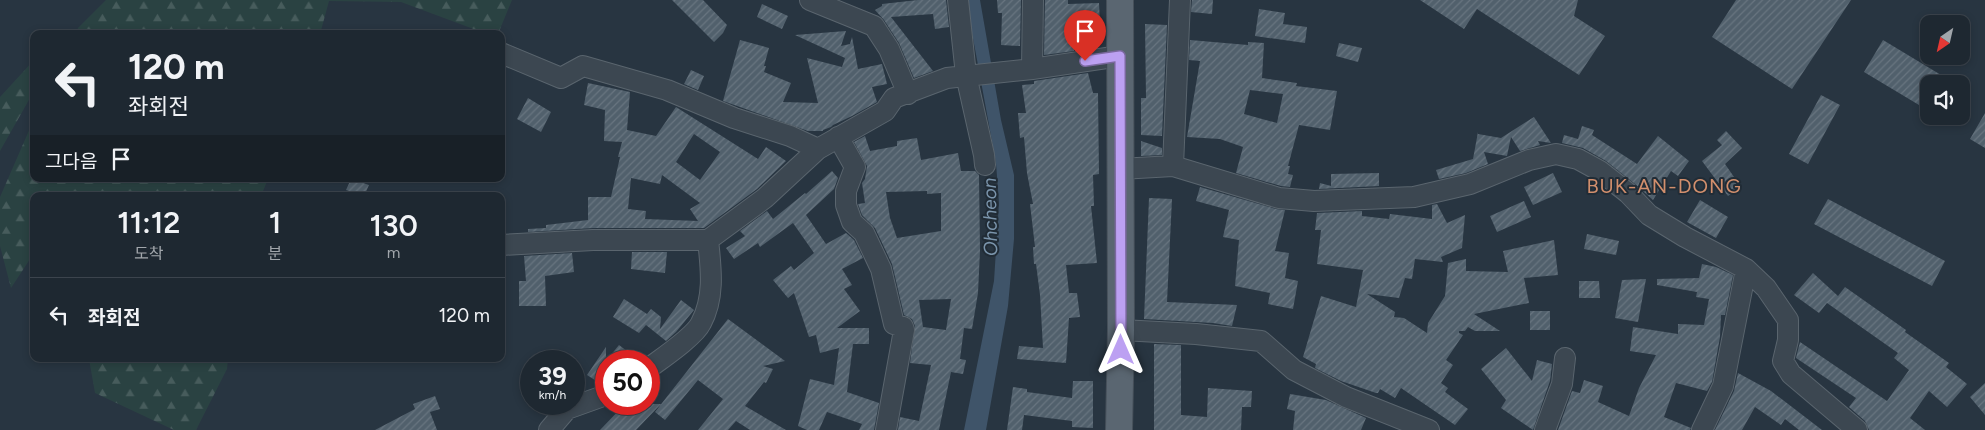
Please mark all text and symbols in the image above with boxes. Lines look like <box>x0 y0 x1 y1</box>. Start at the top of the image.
pin <box>1064 10 1106 61</box>
north arrow <box>1920 15 1970 65</box>
map controls <box>1920 15 1970 125</box>
icon: arrive <box>1071 17 1099 45</box>
text: 120 m <box>128 46 225 88</box>
icon: left <box>45 50 110 115</box>
button: sound <box>1920 75 1970 125</box>
text: 좌회전 <box>128 93 189 120</box>
icon: arrive <box>107 145 135 173</box>
text: 그다음 <box>45 150 97 173</box>
district label: BUK-AN-DONG <box>1586 174 1742 198</box>
water label: Ohcheon <box>978 177 1002 256</box>
text: 11:12 <box>117 204 180 241</box>
text: 1 <box>269 204 281 241</box>
text: 130 <box>369 207 418 244</box>
text: m <box>387 243 400 262</box>
text: 도착 <box>134 244 164 263</box>
text: 분 <box>268 244 282 263</box>
icon: left <box>45 301 73 329</box>
text: 120 m <box>438 304 490 327</box>
text: 좌회전 <box>88 306 140 329</box>
position arrow <box>1094 323 1146 375</box>
speed limit sign: 50 <box>595 350 660 415</box>
text: 39 <box>538 361 567 391</box>
text: km/h <box>539 388 566 402</box>

